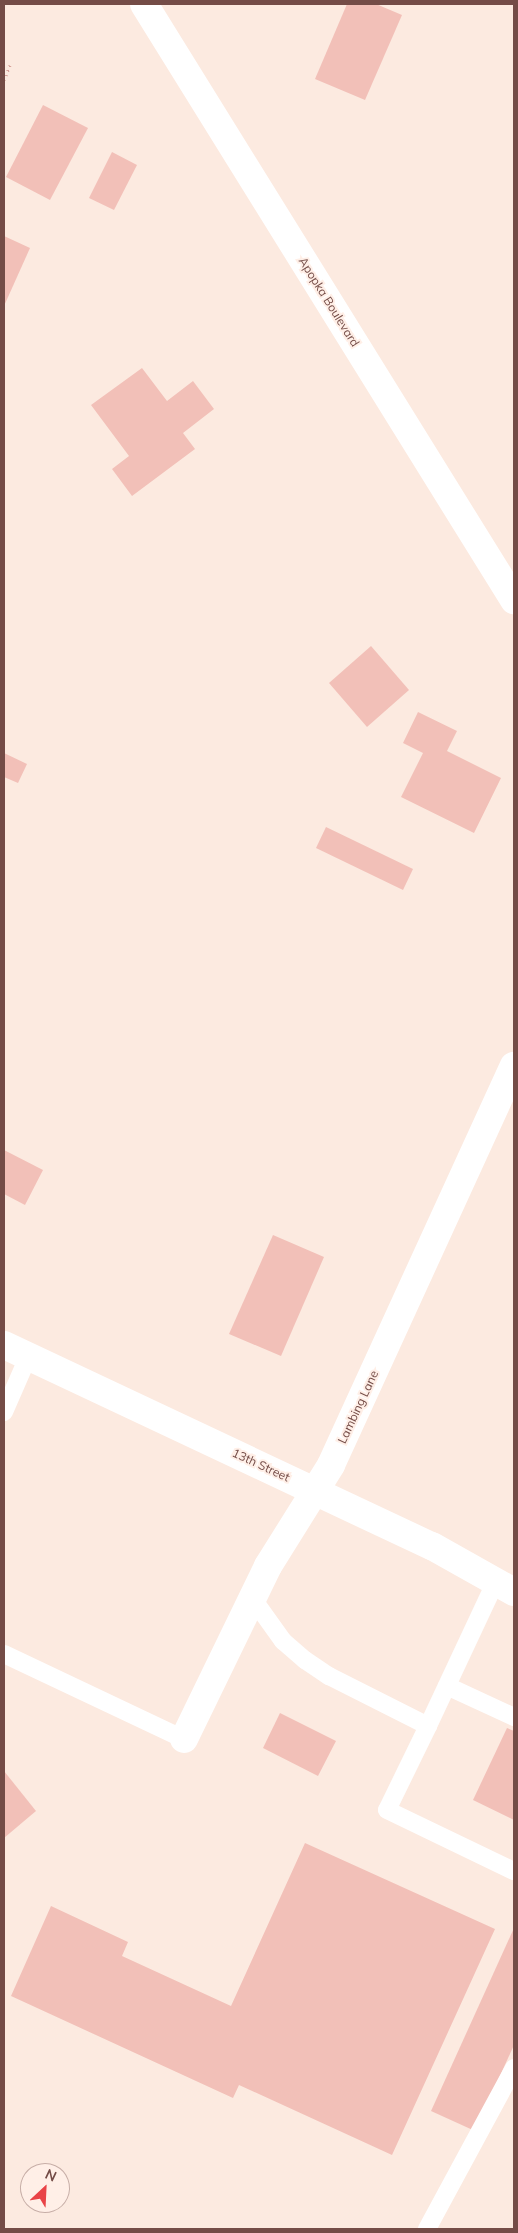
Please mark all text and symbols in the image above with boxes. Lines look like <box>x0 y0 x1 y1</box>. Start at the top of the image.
street label: Apopka Boulevard <box>296 255 362 349</box>
street label: Lambing Lane <box>335 1368 381 1446</box>
street label: 13th Street <box>230 1445 292 1485</box>
north arrow <box>20 2163 70 2213</box>
text: N <box>42 2165 60 2186</box>

